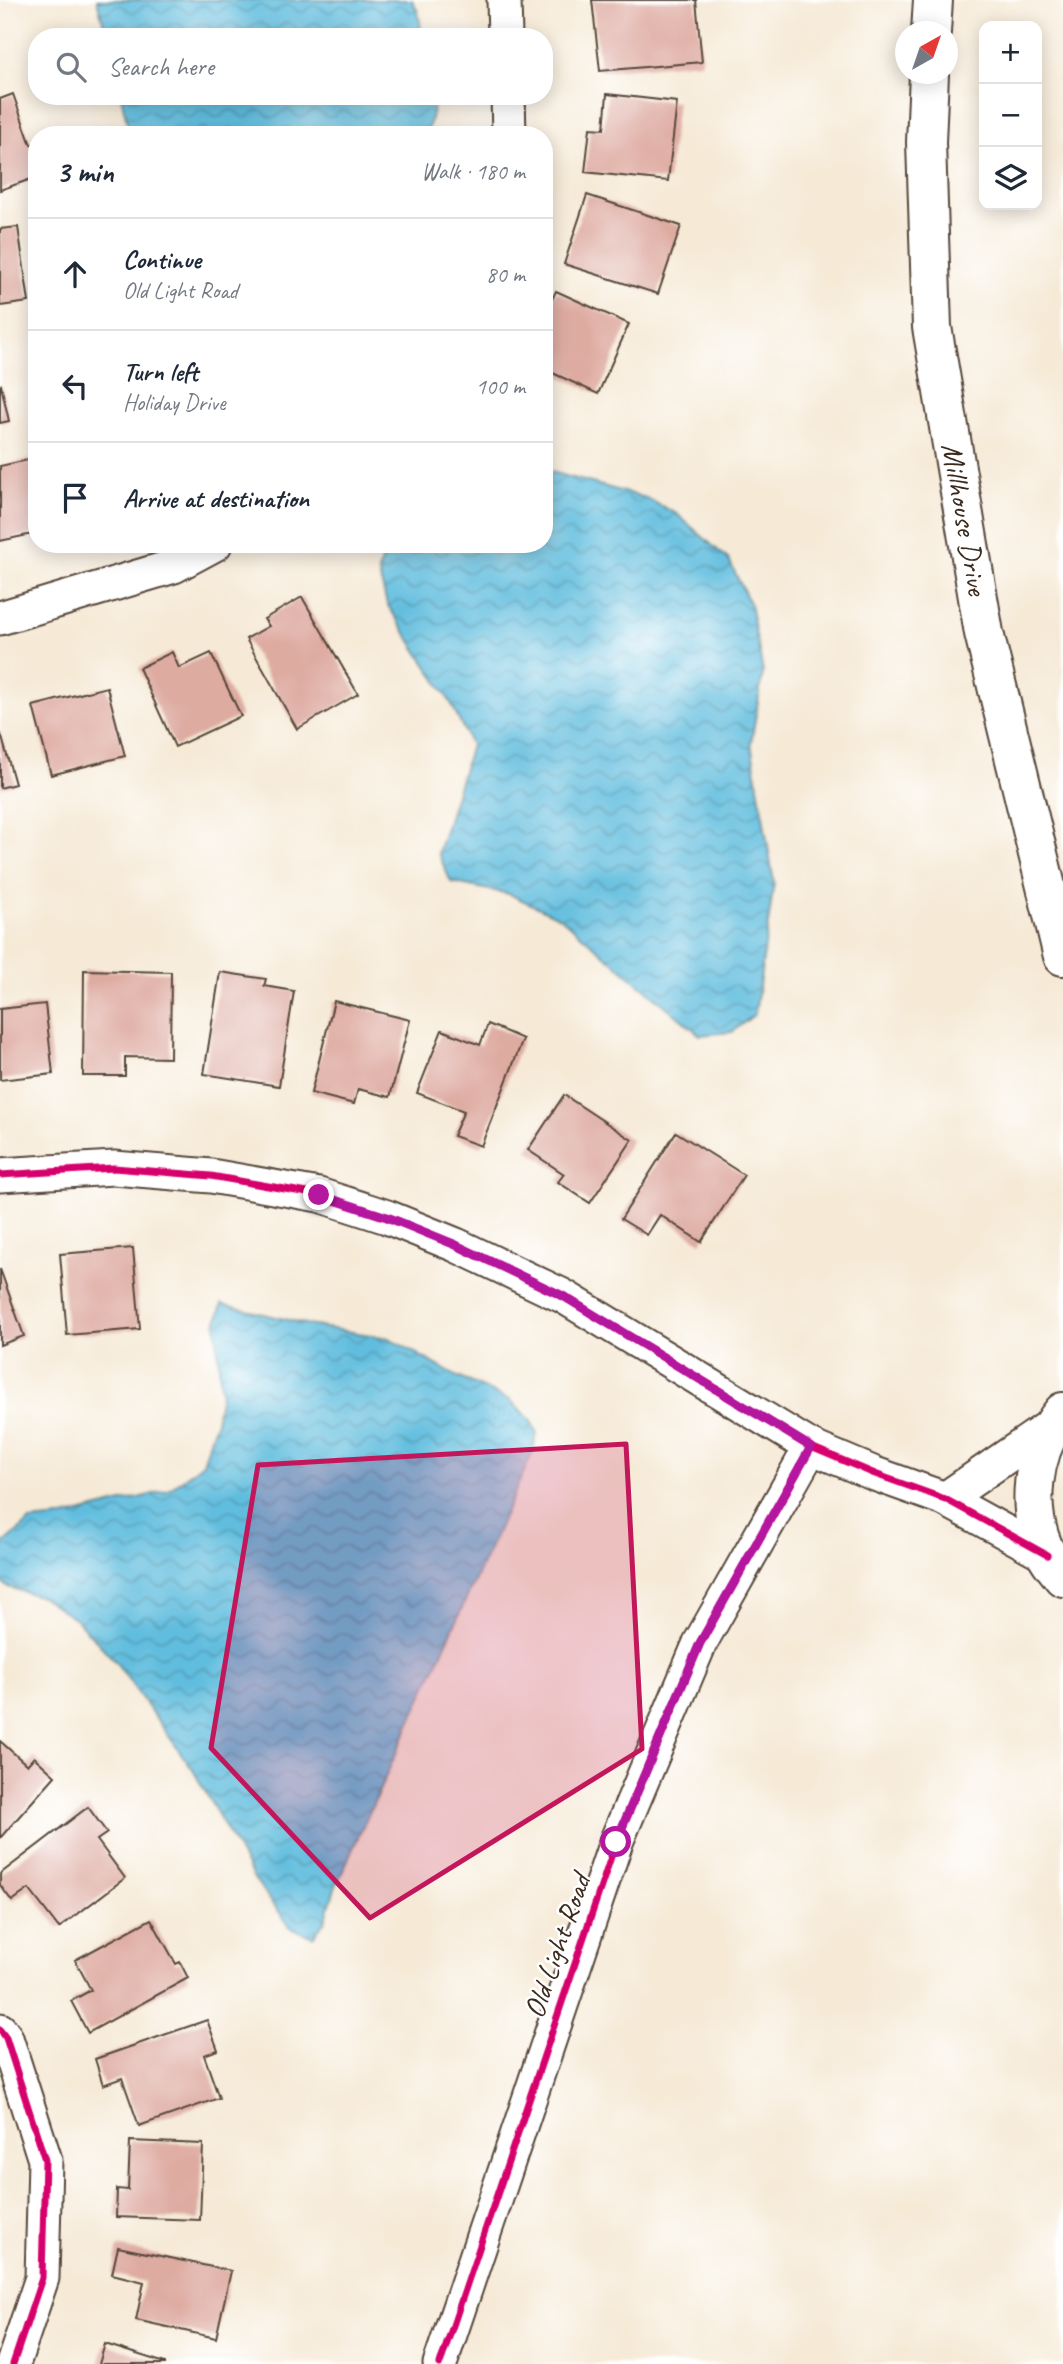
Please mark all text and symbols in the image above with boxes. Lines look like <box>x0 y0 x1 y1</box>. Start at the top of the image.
north arrow <box>895 21 958 84</box>
map controls <box>979 21 1042 210</box>
button: + <box>979 21 1042 84</box>
search box <box>28 28 553 105</box>
icon: search <box>52 48 90 86</box>
text: Search here <box>108 50 214 83</box>
button: − <box>979 84 1042 147</box>
button: layers <box>979 147 1042 210</box>
text: 3 min <box>56 153 113 191</box>
text: Walk · 180 m <box>421 157 525 186</box>
text: Continue <box>123 243 201 276</box>
icon: ahead <box>56 255 94 293</box>
text: 80 m <box>486 260 525 289</box>
text: Old Light Road <box>123 276 238 305</box>
text: Turn left <box>123 355 198 388</box>
icon: left <box>56 367 94 405</box>
text: 100 m <box>476 372 525 401</box>
text: Holiday Drive <box>123 388 225 417</box>
street label: Millhouse Drive <box>933 440 997 600</box>
icon: arrive <box>56 479 94 517</box>
text: Arrive at destination <box>123 482 309 515</box>
route end <box>303 1179 334 1210</box>
route start <box>600 1826 631 1857</box>
street label: Old Light Road <box>515 1865 601 2023</box>

